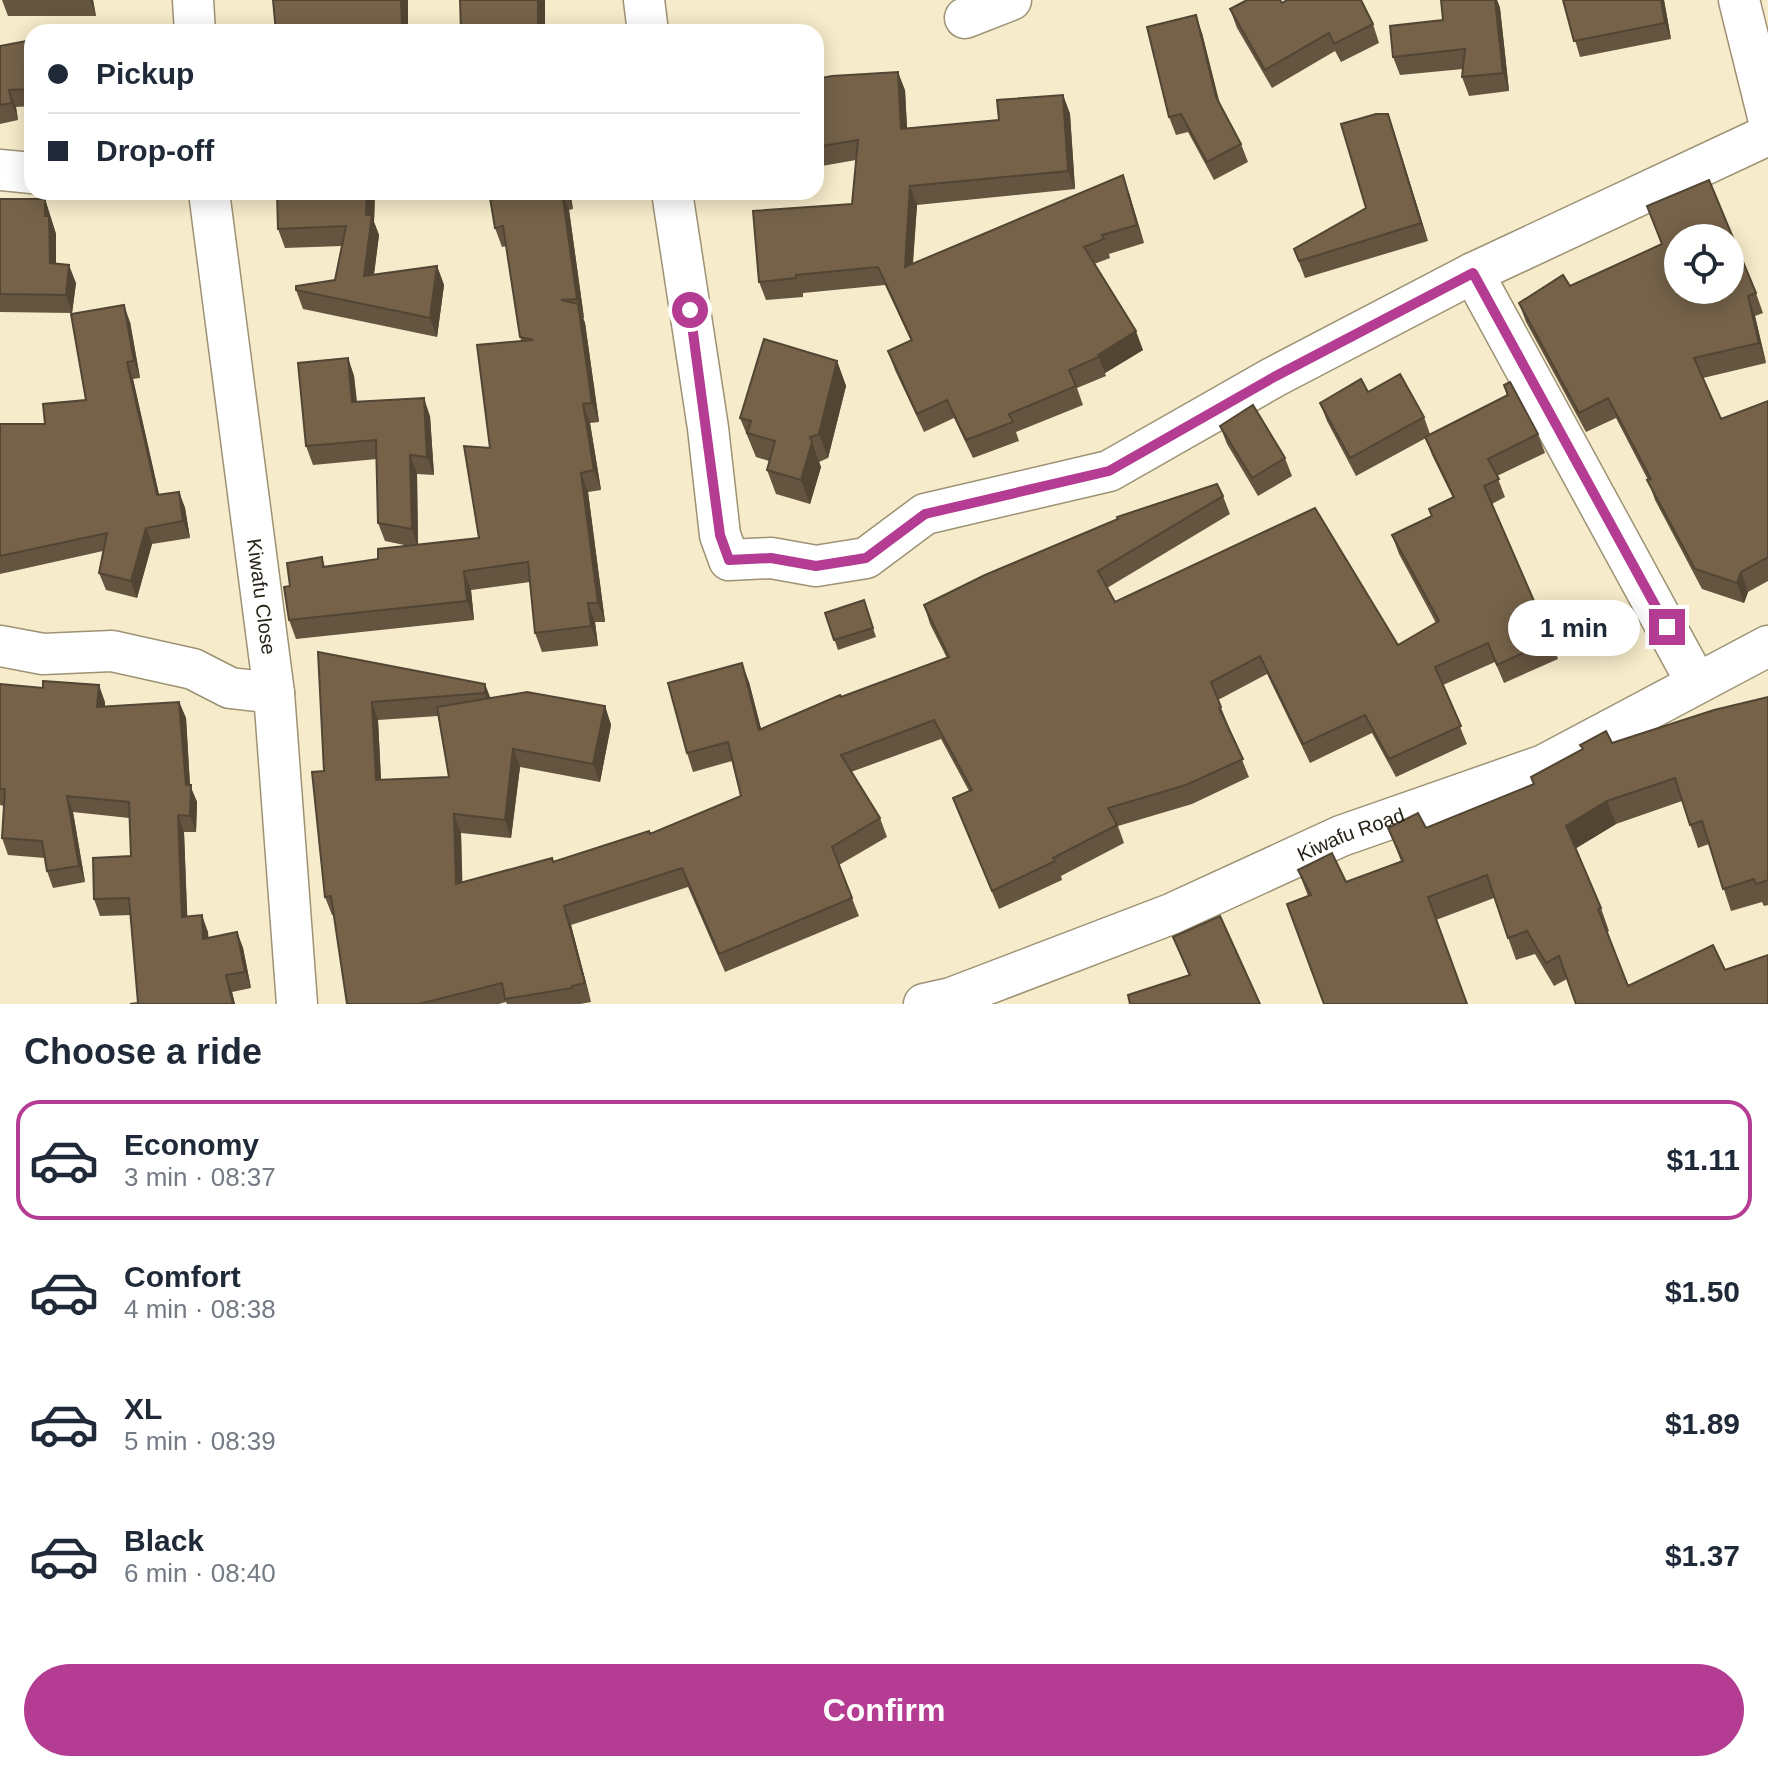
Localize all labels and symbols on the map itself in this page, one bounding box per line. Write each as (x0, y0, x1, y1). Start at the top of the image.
route start (672, 292, 708, 328)
street label: Kiwafu Close (243, 537, 280, 656)
callout: 1 min (1507, 599, 1639, 655)
route end (1649, 609, 1685, 645)
street label: Kiwafu Road (1294, 804, 1407, 866)

